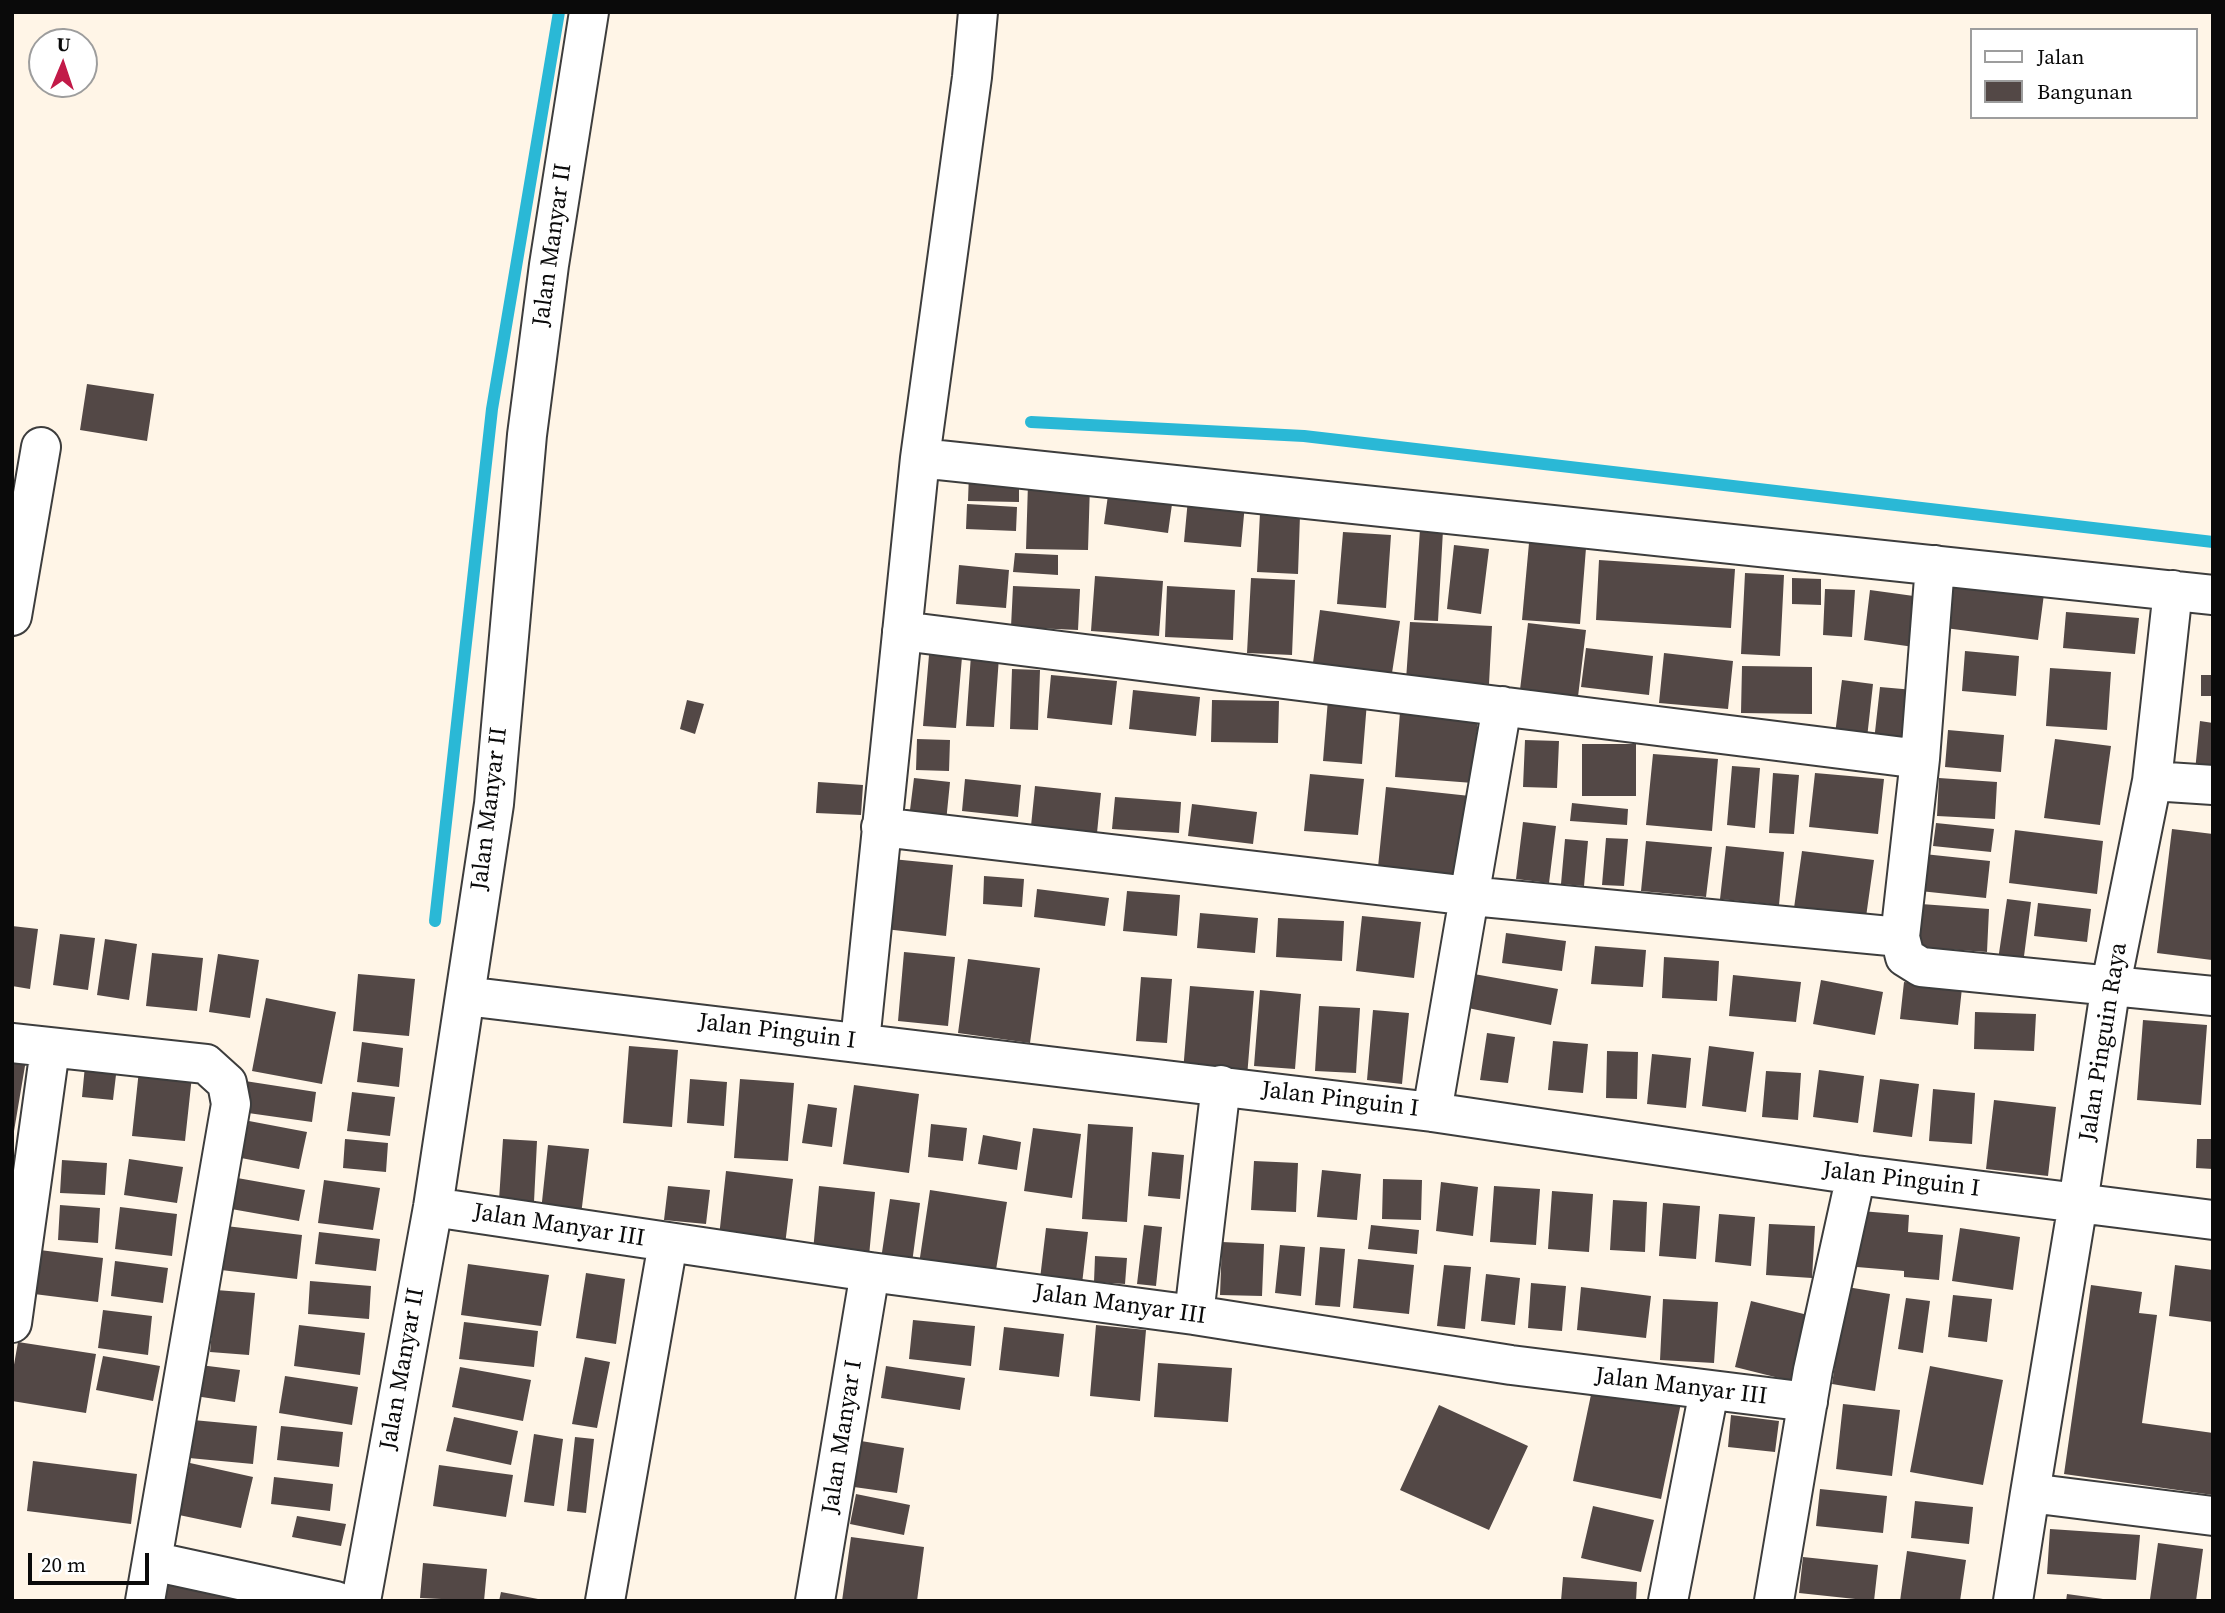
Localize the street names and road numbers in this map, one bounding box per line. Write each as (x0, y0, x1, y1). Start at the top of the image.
street label: Jalan Manyar II (527, 162, 579, 328)
street label: Jalan Manyar II (466, 726, 514, 892)
street label: Jalan Pinguin Raya (2074, 940, 2134, 1144)
street label: Jalan Pinguin I (697, 1008, 857, 1056)
street label: Jalan Pinguin I (1260, 1076, 1420, 1124)
street label: Jalan Pinguin I (1821, 1156, 1981, 1204)
street label: Jalan Manyar III (471, 1198, 647, 1254)
street label: Jalan Manyar III (1032, 1279, 1208, 1331)
street label: Jalan Manyar II (375, 1286, 431, 1452)
street label: Jalan Manyar I (817, 1358, 869, 1516)
street label: Jalan Manyar III (1593, 1362, 1769, 1412)

